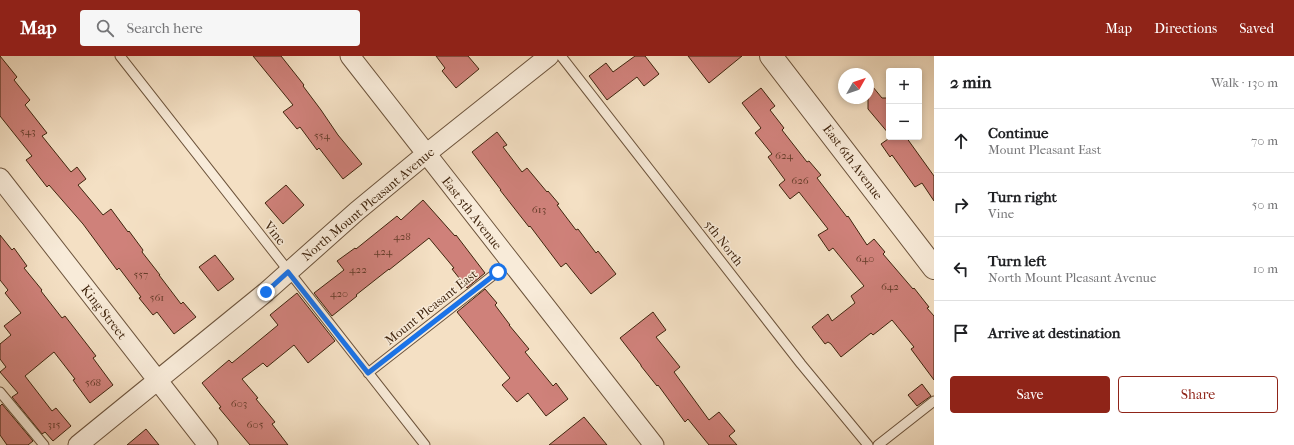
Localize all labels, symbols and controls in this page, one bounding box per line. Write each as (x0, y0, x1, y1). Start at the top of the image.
search box (80, 10, 360, 46)
text: Map (20, 17, 56, 39)
icon: search (94, 17, 116, 39)
text: Search here (126, 19, 203, 37)
text: Map (1105, 20, 1132, 37)
text: Directions (1154, 20, 1217, 37)
text: Saved (1239, 20, 1274, 37)
north arrow (838, 68, 874, 104)
map controls (886, 68, 922, 140)
button: + (886, 68, 922, 104)
text: 2 min (950, 72, 991, 92)
text: Walk · 130 m (1211, 75, 1278, 90)
button: − (886, 104, 922, 140)
street label: East 6th Avenue (820, 122, 886, 203)
text: Continue (988, 124, 1048, 142)
house number: 543 (20, 125, 36, 138)
house number: 554 (314, 129, 330, 142)
icon: ahead (950, 130, 972, 152)
text: 70 m (1251, 133, 1278, 148)
text: Mount Pleasant East (988, 142, 1101, 157)
street label: North Mount Pleasant Avenue (299, 144, 438, 264)
house number: 624 (775, 149, 794, 162)
street label: East 5th Avenue (439, 174, 505, 253)
house number: 626 (791, 174, 809, 187)
text: Turn right (988, 188, 1057, 206)
icon: right (950, 194, 972, 216)
text: 50 m (1252, 197, 1278, 212)
house number: 613 (532, 203, 546, 216)
text: Vine (988, 206, 1014, 221)
street label: Vine (260, 217, 289, 248)
street label: 5th North (701, 217, 747, 269)
house number: 428 (393, 230, 411, 243)
house number: 424 (374, 245, 393, 258)
house number: 640 (856, 252, 874, 265)
text: Turn left (988, 252, 1046, 270)
icon: left (950, 258, 972, 280)
text: 10 m (1253, 261, 1278, 276)
house number: 422 (349, 263, 367, 276)
route start (489, 263, 507, 281)
street label: Mount Pleasant East (382, 266, 481, 348)
house number: 557 (134, 268, 148, 281)
text: North Mount Pleasant Avenue (988, 270, 1156, 285)
house number: 642 (881, 280, 899, 293)
street label: King Street (78, 282, 130, 342)
route end (257, 283, 275, 301)
house number: 420 (330, 287, 348, 300)
house number: 561 (150, 291, 164, 304)
icon: arrive (950, 322, 972, 344)
text: Arrive at destination (988, 324, 1120, 342)
house number: 568 (85, 376, 101, 389)
button: Save (950, 376, 1110, 413)
button: Share (1118, 376, 1278, 413)
house number: 603 (231, 397, 247, 410)
house number: 315 (47, 418, 61, 431)
house number: 605 (247, 418, 264, 431)

